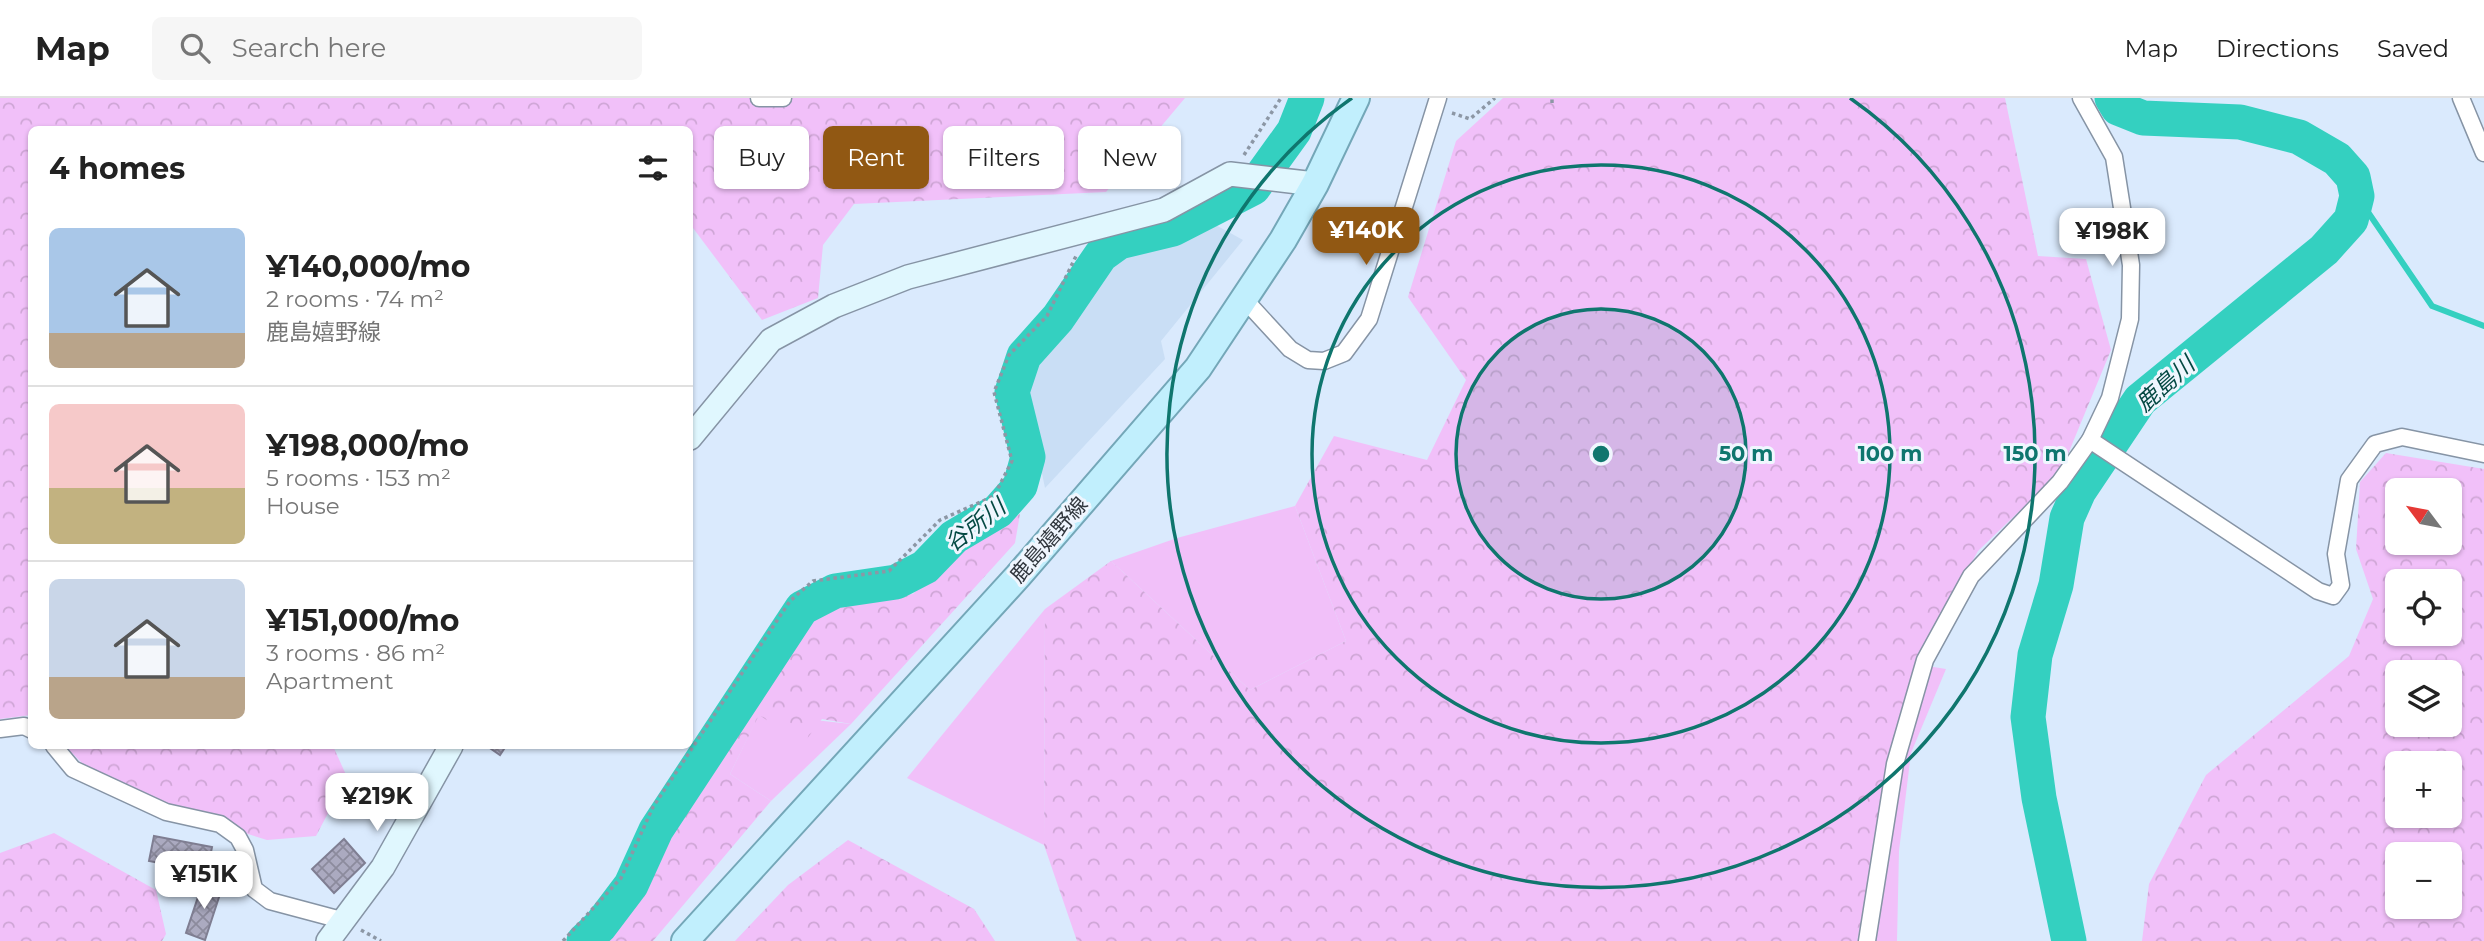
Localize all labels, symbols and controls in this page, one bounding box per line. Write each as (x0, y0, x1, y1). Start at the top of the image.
search box (152, 17, 642, 80)
text: Map (35, 28, 110, 68)
icon: search (176, 29, 214, 67)
text: Search here (232, 32, 386, 64)
text: Map (2125, 34, 2178, 63)
text: Directions (2216, 34, 2339, 63)
text: Saved (2377, 34, 2449, 63)
chip: Buy (714, 126, 809, 189)
chip: Rent (823, 126, 929, 189)
chip: Filters (943, 126, 1064, 189)
chip: New (1078, 126, 1181, 189)
icon: filters (634, 149, 672, 187)
text: 4 homes (49, 150, 185, 187)
pin: ¥140K (1317, 208, 1415, 267)
pin: ¥198K (2063, 208, 2161, 268)
text: ¥140K (1328, 216, 1404, 244)
text: ¥198K (2075, 217, 2149, 245)
text: ¥140,000/mo (266, 248, 470, 285)
icon: home (105, 256, 189, 340)
text: 2 rooms · 74 m² (266, 285, 444, 313)
text: 鹿島嬉野線 (266, 318, 381, 346)
water label: 鹿島川 (2130, 349, 2202, 417)
text: ¥198,000/mo (266, 427, 469, 464)
icon: home (105, 432, 189, 516)
text: 50 m (1719, 441, 1773, 466)
text: 100 m (1858, 441, 1922, 466)
text: 150 m (2004, 441, 2066, 466)
centre of rings (1589, 442, 1613, 466)
text: 5 rooms · 153 m² (266, 464, 451, 492)
north arrow (2385, 478, 2462, 555)
map controls (2385, 478, 2462, 919)
water label: 谷所川 (939, 491, 1013, 557)
text: House (266, 492, 340, 520)
street label: 鹿島嬉野線 (1005, 492, 1092, 587)
button: locate (2385, 569, 2462, 646)
text: ¥151,000/mo (266, 602, 459, 639)
icon: home (105, 607, 189, 691)
text: 3 rooms · 86 m² (266, 639, 445, 667)
button: layers (2385, 660, 2462, 737)
text: Apartment (266, 667, 394, 695)
button: + (2385, 751, 2462, 828)
pin: ¥219K (328, 774, 426, 833)
text: ¥219K (341, 782, 413, 810)
button: − (2385, 842, 2462, 919)
pin: ¥151K (155, 852, 253, 911)
text: ¥151K (171, 860, 237, 888)

